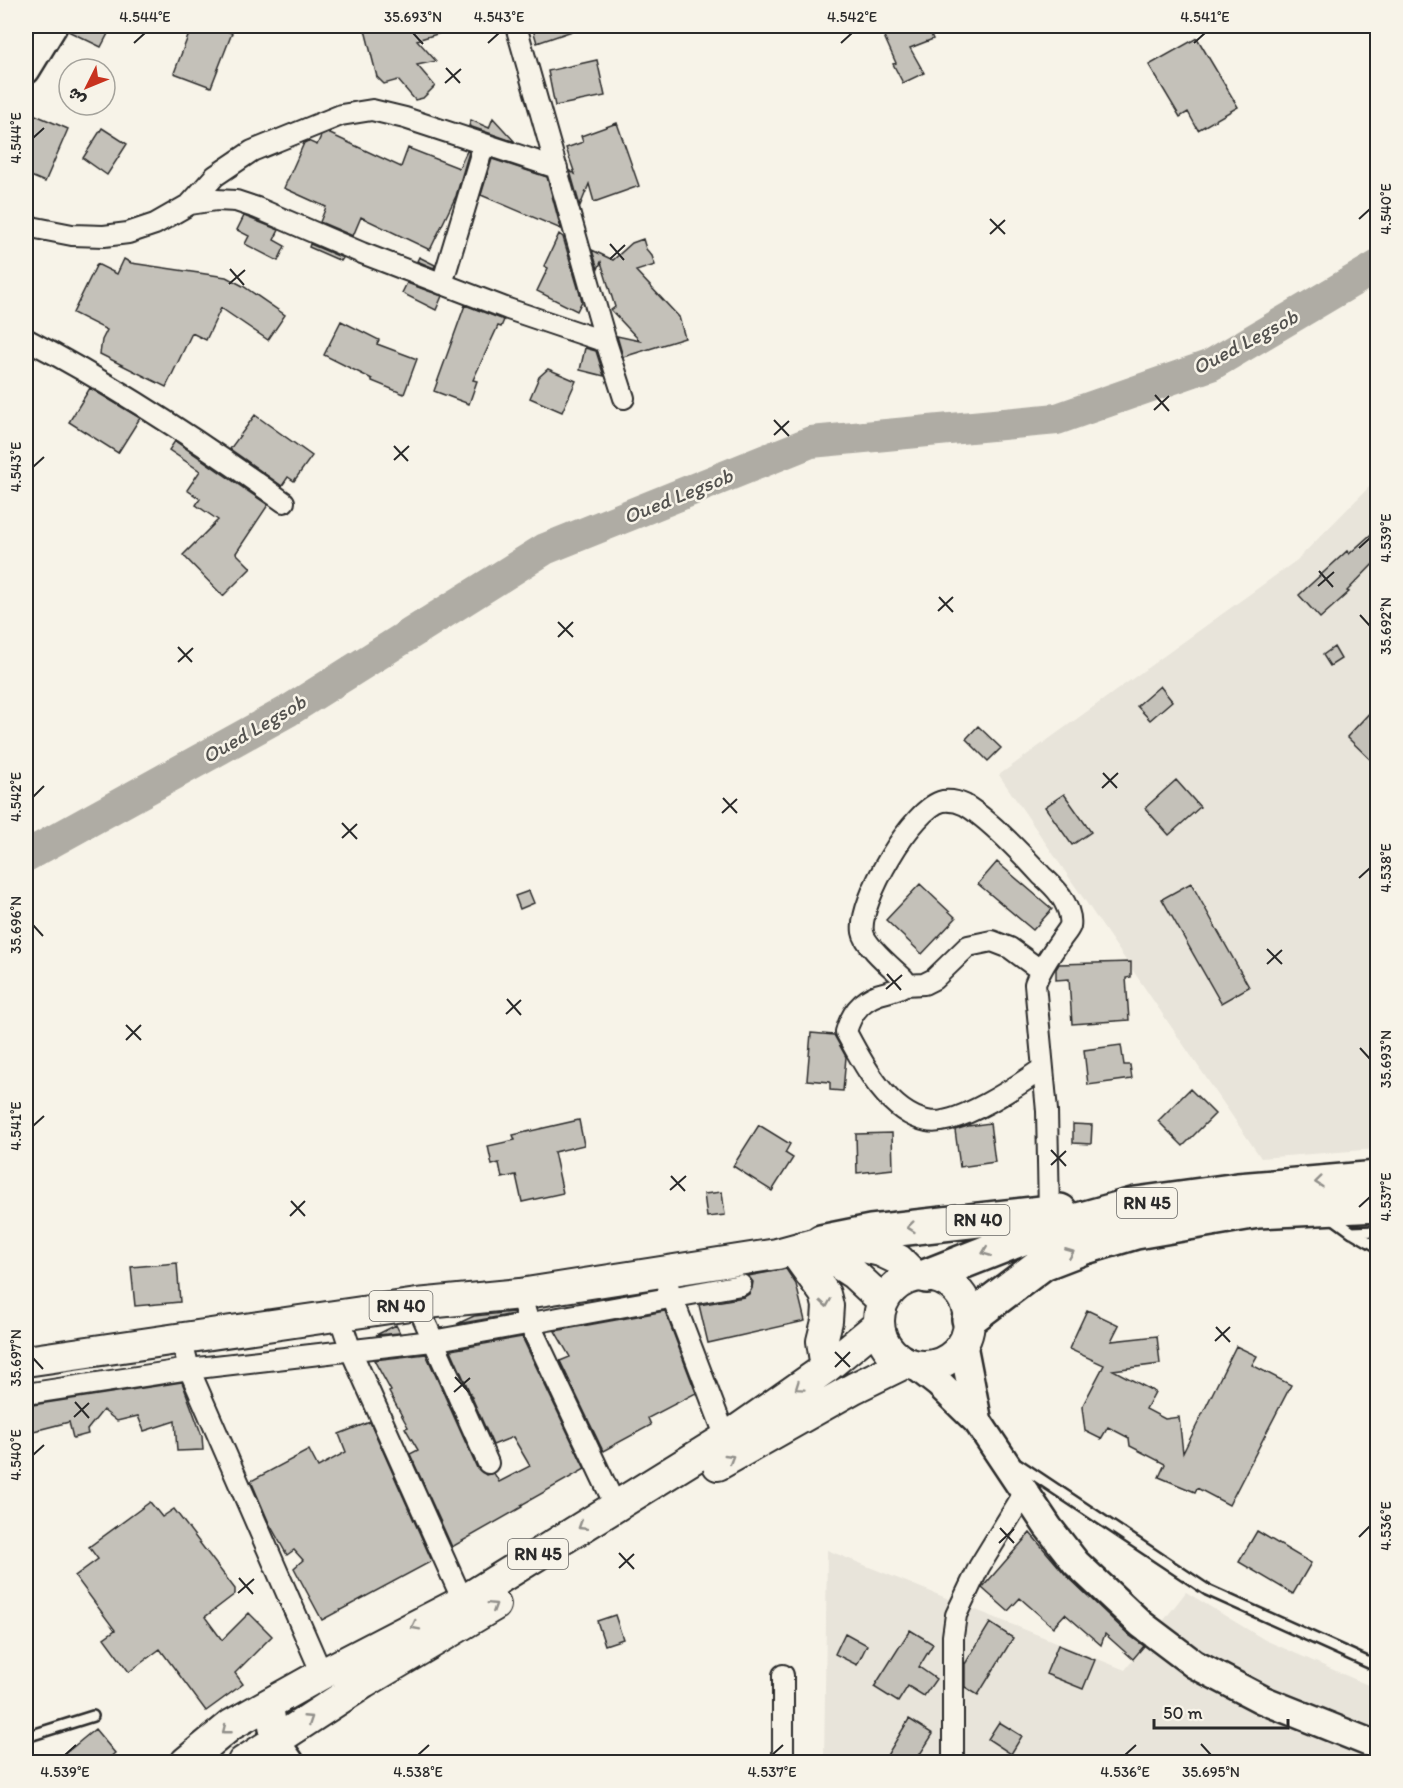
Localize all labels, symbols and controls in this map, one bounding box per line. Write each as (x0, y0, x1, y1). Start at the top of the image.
text: 4.544°E (119, 8, 171, 26)
text: 35.693°N (384, 8, 442, 26)
text: 4.543°E (474, 8, 524, 26)
text: 4.542°E (827, 8, 877, 26)
text: 4.541°E (1180, 8, 1230, 26)
north arrow (57, 57, 117, 117)
text: ش (63, 84, 89, 110)
text: 4.544°E (7, 112, 25, 164)
text: 4.540°E (1377, 183, 1395, 235)
water label: Oued Legsob (1188, 303, 1303, 380)
text: 4.543°E (7, 442, 25, 492)
water label: Oued Legsob (620, 462, 737, 529)
text: 4.539°E (1377, 513, 1395, 563)
text: 35.692°N (1377, 597, 1395, 655)
water label: Oued Legsob (197, 688, 311, 768)
text: 4.542°E (7, 772, 25, 822)
text: 4.538°E (1377, 843, 1395, 893)
text: 35.696°N (7, 896, 25, 954)
text: 35.693°N (1377, 1030, 1395, 1088)
text: 4.541°E (7, 1101, 25, 1151)
text: 4.537°E (1377, 1173, 1395, 1221)
one-way arrow (1315, 1175, 1324, 1188)
road number: RN 45 (1117, 1188, 1177, 1218)
road number: RN 40 (946, 1205, 1010, 1235)
one-way arrow (906, 1220, 915, 1233)
one-way arrow (981, 1245, 992, 1257)
one-way arrow (1064, 1247, 1075, 1260)
road number: RN 40 (370, 1291, 432, 1321)
one-way arrow (819, 1299, 831, 1308)
text: 35.697°N (7, 1329, 25, 1387)
one-way arrow (794, 1380, 805, 1391)
text: 4.540°E (7, 1429, 25, 1481)
one-way arrow (724, 1454, 734, 1466)
text: 4.536°E (1377, 1501, 1395, 1551)
one-way arrow (578, 1519, 589, 1530)
road number: RN 45 (508, 1539, 568, 1569)
one-way arrow (487, 1601, 497, 1613)
one-way arrow (410, 1619, 421, 1630)
scale bar (1154, 1692, 1288, 1730)
text: 50 m (1163, 1702, 1203, 1724)
one-way arrow (302, 1715, 313, 1726)
one-way arrow (221, 1723, 232, 1734)
text: 4.539°E (40, 1763, 90, 1781)
text: 4.538°E (393, 1763, 443, 1781)
text: 4.537°E (748, 1763, 796, 1781)
text: 4.536°E (1100, 1763, 1150, 1781)
text: 35.695°N (1182, 1763, 1240, 1781)

